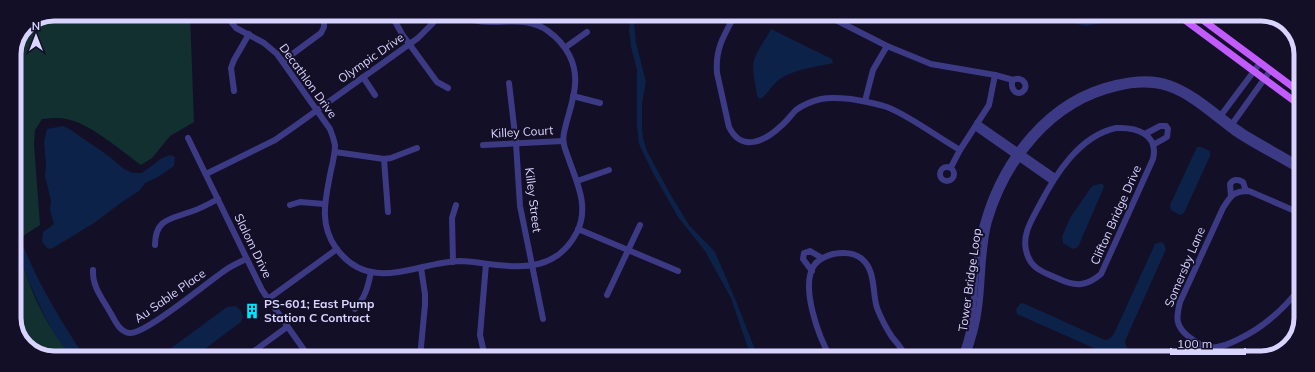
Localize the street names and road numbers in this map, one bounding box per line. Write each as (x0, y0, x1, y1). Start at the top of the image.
street label: Olympic Drive (335, 29, 407, 86)
street label: Decathlon Drive (276, 40, 341, 121)
street label: Killey Court (490, 122, 554, 141)
street label: Clifton Bridge Drive (1087, 163, 1144, 267)
street label: Killey Street (522, 167, 545, 233)
street label: Slalom Drive (231, 211, 276, 280)
street label: Somersby Lane (1161, 224, 1208, 309)
street label: Tower Bridge Loop (955, 227, 984, 333)
street label: Au Sable Place (131, 265, 208, 326)

